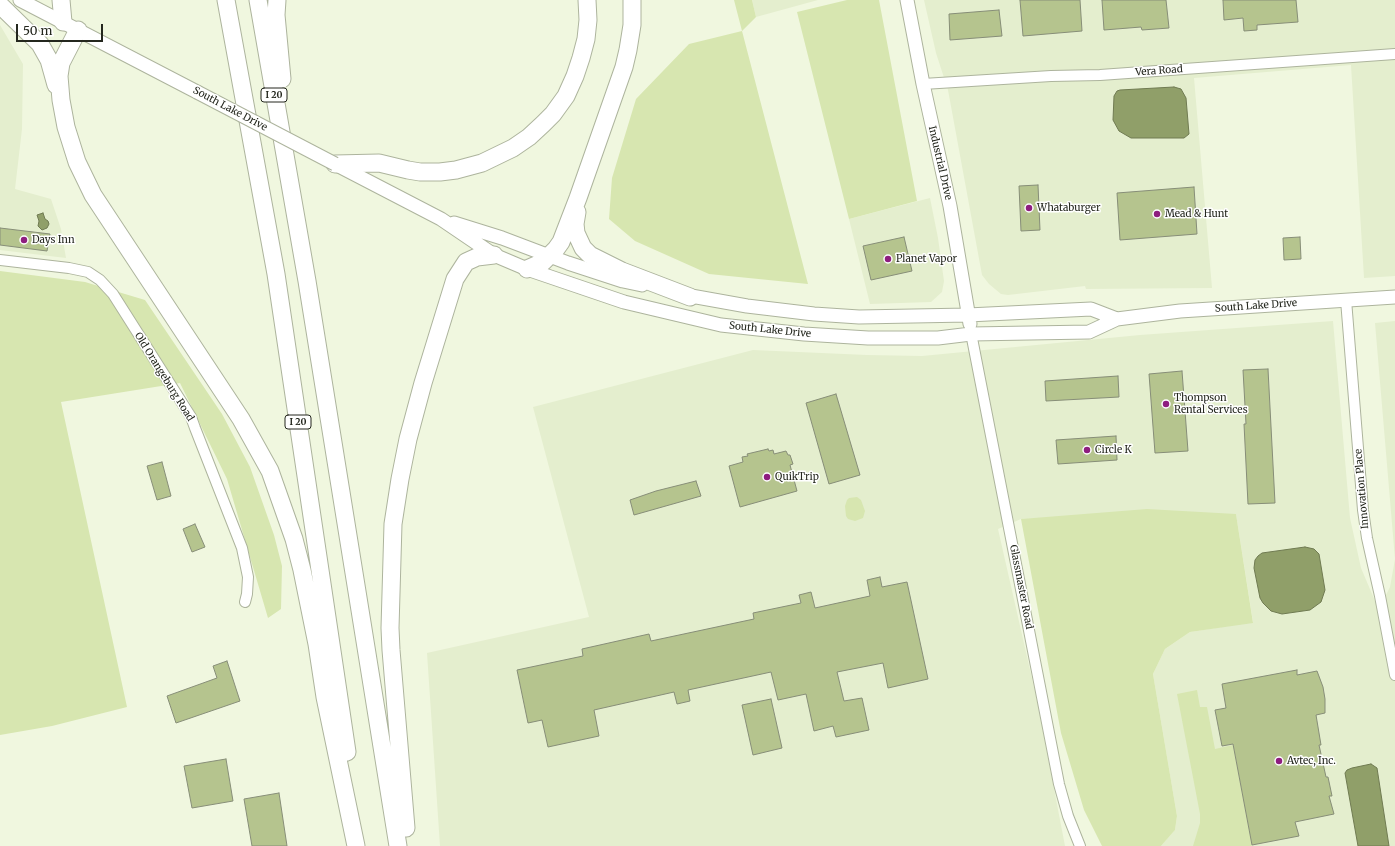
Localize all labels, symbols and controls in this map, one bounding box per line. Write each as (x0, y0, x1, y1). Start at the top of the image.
scale bar (18, 16, 105, 42)
text: 50 m (23, 23, 52, 38)
street label: Vera Road (1135, 63, 1183, 79)
street label: South Lake Drive (191, 84, 269, 134)
road number: I 20 (261, 88, 287, 102)
street label: Industrial Drive (926, 125, 954, 201)
place label: Whataburger (1037, 202, 1100, 214)
marker: Whataburger (1024, 203, 1034, 213)
place label: Mead & Hunt (1165, 208, 1228, 220)
marker: Mead & Hunt (1152, 209, 1162, 219)
place label: Days Inn (32, 234, 75, 246)
marker: Days Inn (19, 235, 29, 245)
place label: Planet Vapor (896, 253, 957, 265)
marker: Planet Vapor (883, 254, 893, 264)
street label: South Lake Drive (1214, 297, 1298, 315)
street label: South Lake Drive (728, 320, 812, 340)
street label: Old Orangeburg Road (132, 330, 196, 424)
place label: Thompson Rental Services (1174, 392, 1248, 416)
marker: Thompson Rental Services (1161, 399, 1171, 409)
road number: I 20 (285, 415, 311, 429)
place label: Circle K (1095, 444, 1132, 456)
marker: Circle K (1082, 445, 1092, 455)
street label: Innovation Place (1353, 448, 1371, 530)
place label: QuikTrip (775, 471, 819, 483)
marker: QuikTrip (762, 472, 772, 482)
street label: Glassmaster Road (1007, 544, 1035, 630)
place label: Avtec, Inc. (1287, 755, 1336, 767)
marker: Avtec, Inc. (1274, 756, 1284, 766)

